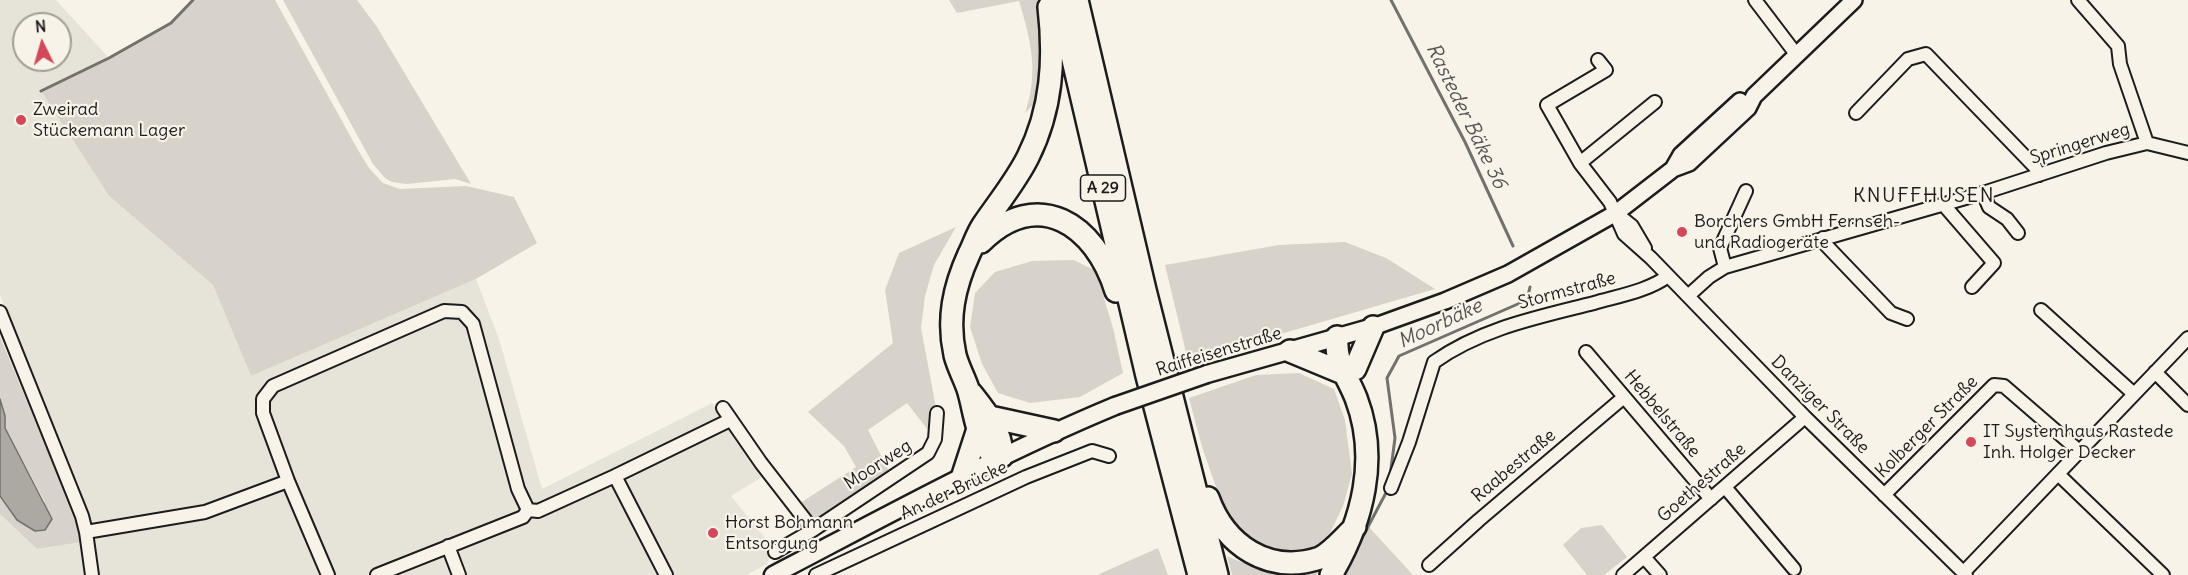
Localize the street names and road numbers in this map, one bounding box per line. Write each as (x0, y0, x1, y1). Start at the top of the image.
street label: Springerweg (2028, 119, 2132, 169)
road number: A 29 (1080, 175, 1126, 201)
street label: Stormstraße (1516, 268, 1618, 314)
street label: Raiffeisenstraße (1154, 323, 1284, 381)
street label: Danziger Straße (1766, 351, 1874, 459)
street label: Hebbelstraße (1619, 366, 1705, 462)
street label: Kolberger Straße (1871, 371, 1983, 483)
street label: Raabestraße (1468, 425, 1560, 507)
street label: Moorweg (840, 435, 916, 495)
street label: Goethestraße (1653, 439, 1751, 527)
street label: An der Brücke (897, 457, 1011, 525)

